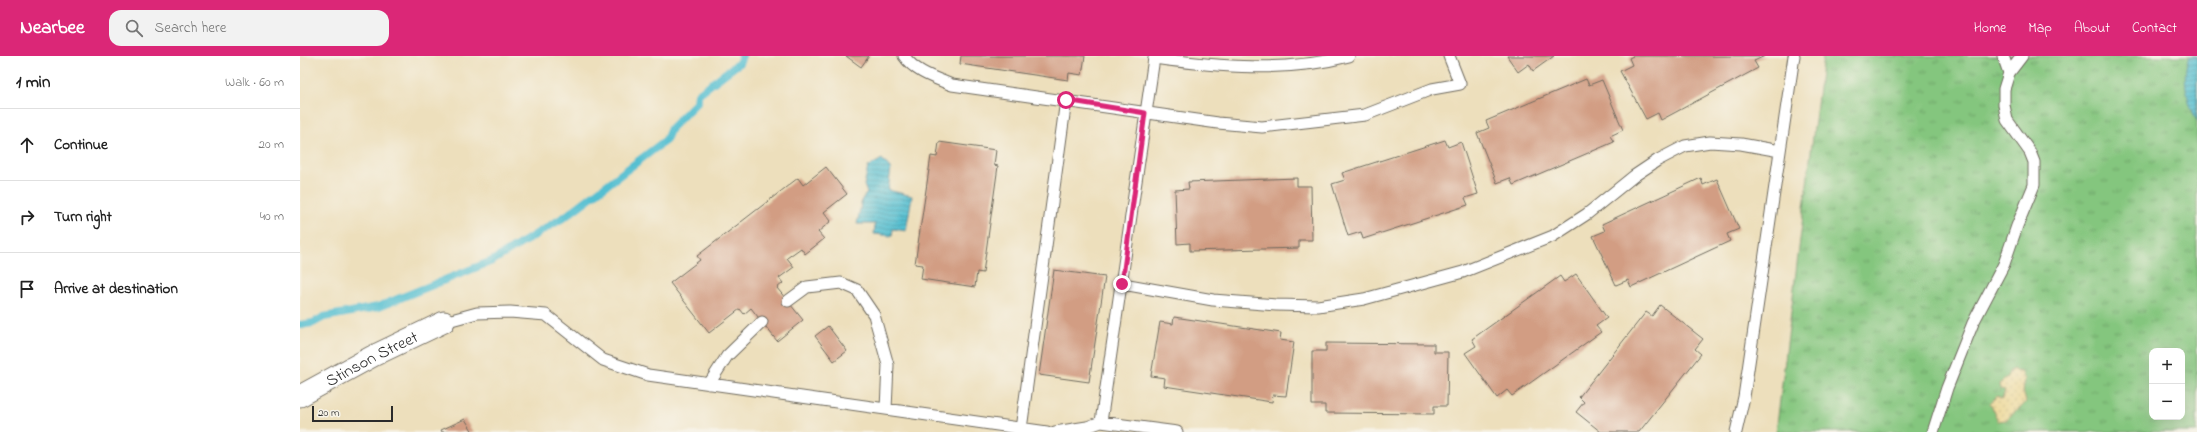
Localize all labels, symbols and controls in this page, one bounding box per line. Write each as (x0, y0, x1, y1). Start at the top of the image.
search box (109, 10, 389, 46)
text: Nearbee (20, 15, 85, 42)
icon: search (123, 17, 145, 39)
text: Search here (155, 17, 226, 39)
text: Home (1974, 18, 2006, 39)
text: Map (2028, 18, 2052, 39)
text: About (2074, 18, 2110, 39)
text: Contact (2132, 18, 2177, 39)
text: 1 min (16, 70, 50, 95)
text: Walk · 60 m (225, 73, 284, 92)
route start (1057, 91, 1075, 109)
icon: ahead (16, 134, 38, 156)
text: Continue (54, 134, 108, 156)
text: 20 m (259, 135, 284, 154)
icon: right (16, 206, 38, 228)
text: Turn right (54, 206, 112, 228)
text: 40 m (260, 207, 284, 226)
route end (1113, 275, 1131, 293)
icon: arrive (16, 278, 38, 300)
text: Arrive at destination (54, 278, 178, 300)
street label: Stinson Street (321, 325, 423, 394)
map controls (2149, 348, 2185, 420)
button: + (2149, 348, 2185, 384)
button: − (2149, 384, 2185, 420)
scale bar (312, 404, 393, 423)
text: 20 m (318, 405, 340, 421)

